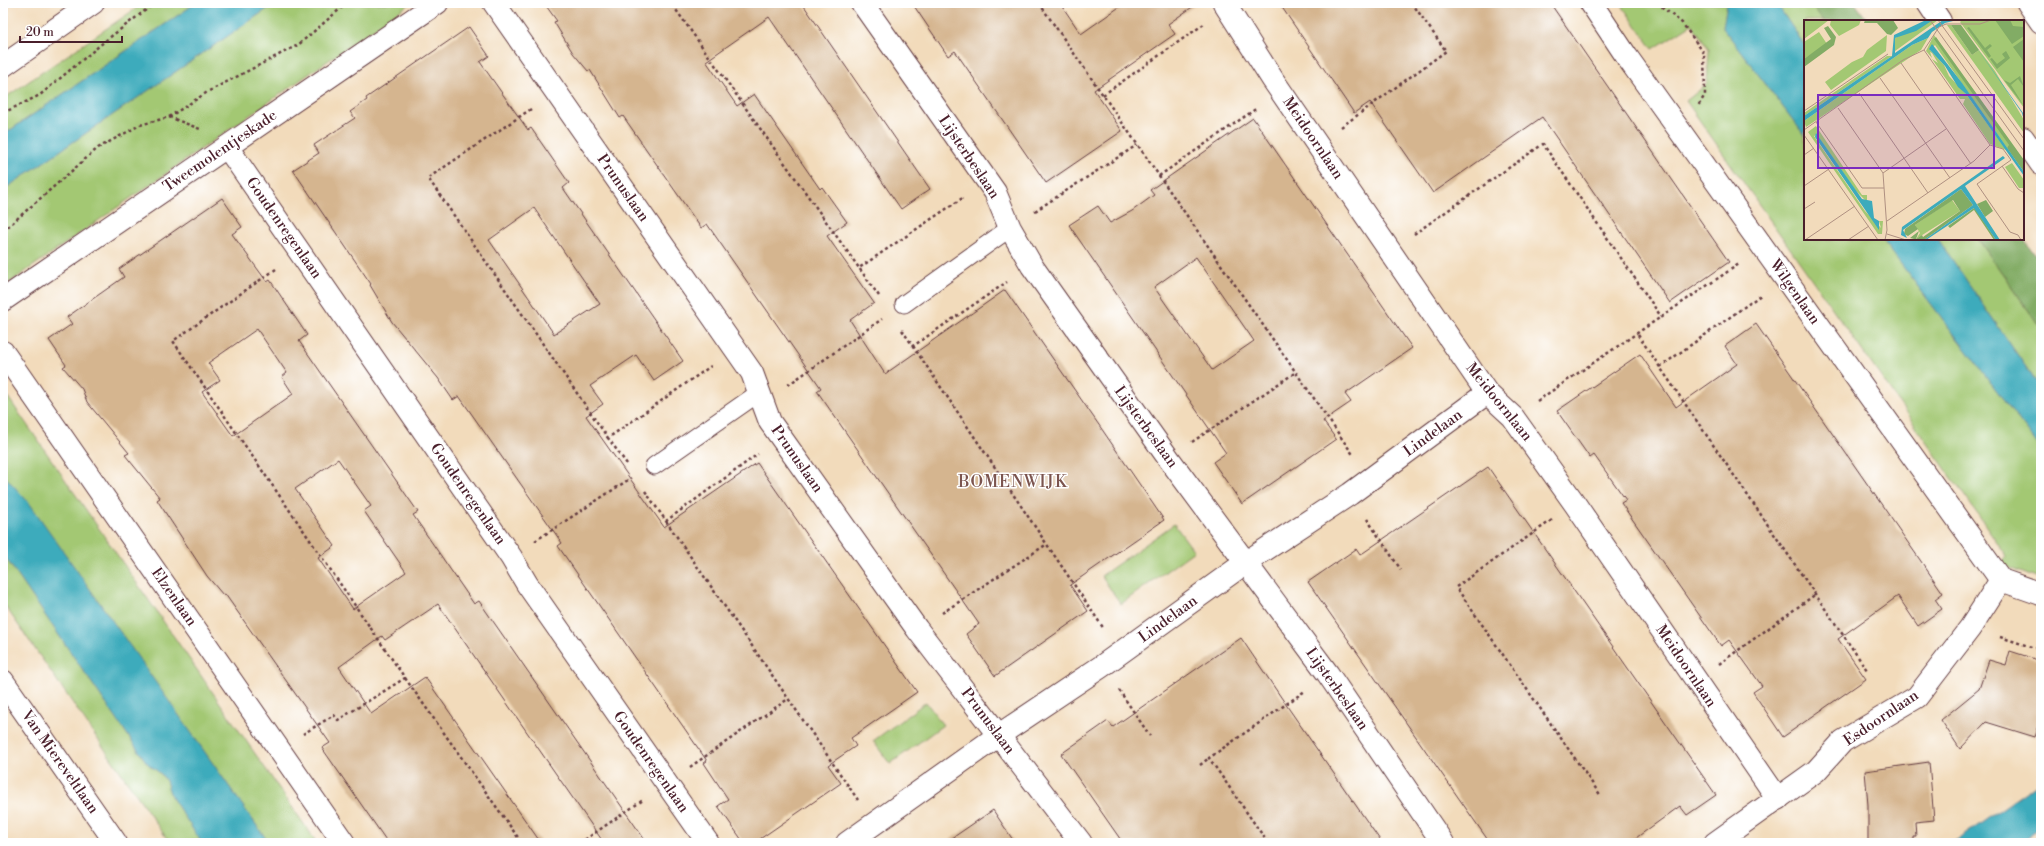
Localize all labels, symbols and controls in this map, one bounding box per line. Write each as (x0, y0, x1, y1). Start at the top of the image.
scale bar (20, 18, 122, 44)
inset map (1804, 20, 2024, 240)
text: 20 m (26, 25, 54, 40)
street label: Meidoornlaan (1278, 93, 1348, 183)
street label: Tweemolentjeskade (159, 106, 281, 196)
street label: Lijsterbeslaan (934, 112, 1004, 202)
street label: Prunuslaan (593, 150, 653, 226)
street label: Goudenregenlaan (242, 174, 326, 283)
street label: Wilgenlaan (1765, 255, 1824, 328)
street label: Meidoornlaan (1462, 359, 1536, 445)
street label: Lijsterbeslaan (1110, 382, 1182, 472)
street label: Lindelaan (1400, 405, 1466, 461)
street label: Prunuslaan (767, 421, 827, 497)
street label: Goudenregenlaan (426, 440, 510, 549)
district label: BOMENWIJK (957, 472, 1068, 492)
street label: Elzenlaan (147, 564, 201, 630)
street label: Lindelaan (1135, 591, 1201, 647)
street label: Meidoornlaan (1651, 621, 1721, 711)
street label: Lijsterbeslaan (1302, 644, 1373, 734)
street label: Prunuslaan (957, 684, 1019, 758)
street label: Esdoornlaan (1840, 686, 1922, 750)
street label: Van Miereveltlaan (17, 706, 103, 817)
street label: Goudenregenlaan (609, 708, 693, 817)

